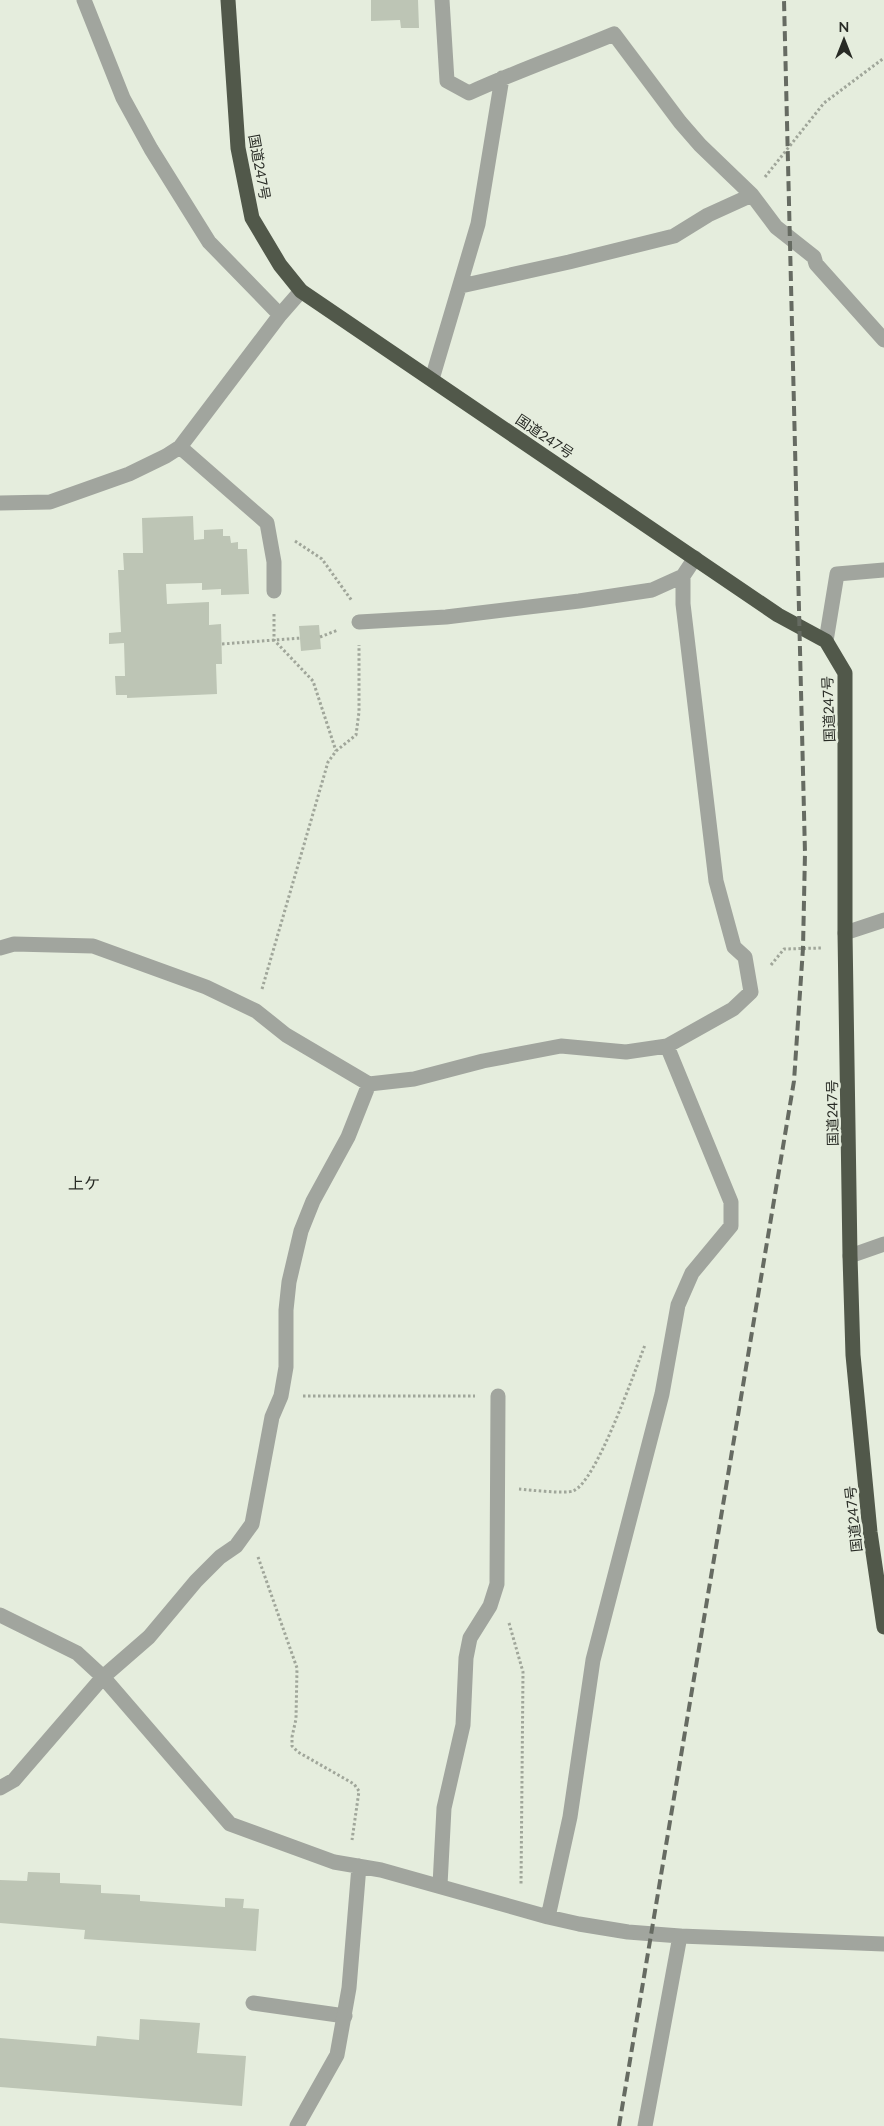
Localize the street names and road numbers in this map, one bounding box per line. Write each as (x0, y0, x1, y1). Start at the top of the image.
street label: 国道247号 (246, 133, 274, 201)
street label: 国道247号 (513, 410, 577, 462)
street label: 国道247号 (818, 676, 838, 742)
street label: 国道247号 (823, 1080, 841, 1146)
street label: 国道247号 (841, 1485, 865, 1553)

